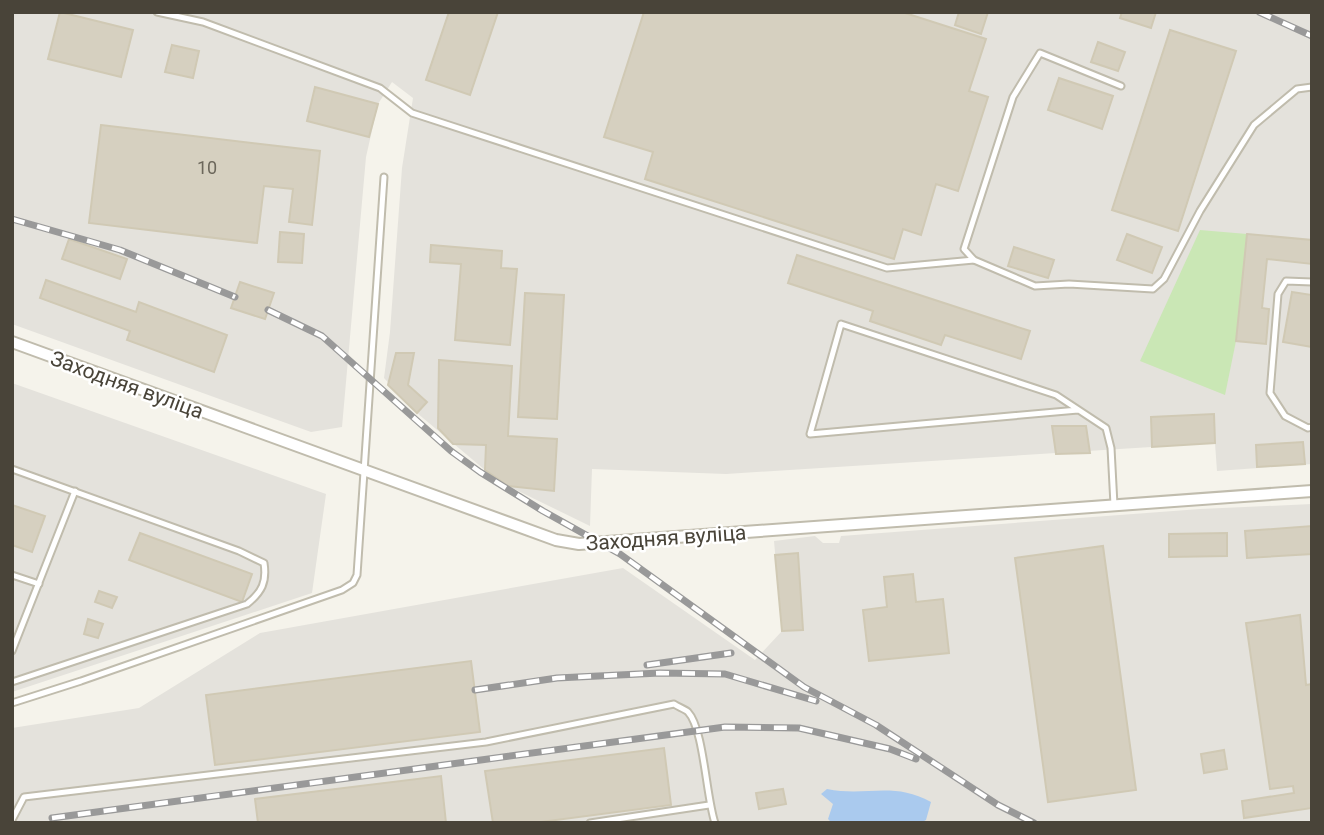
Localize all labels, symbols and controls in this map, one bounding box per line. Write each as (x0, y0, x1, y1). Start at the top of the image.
house number: 10 (197, 157, 217, 178)
street label: Заходняя вуліца (47, 346, 207, 424)
street label: Заходняя вуліца (585, 520, 747, 556)

